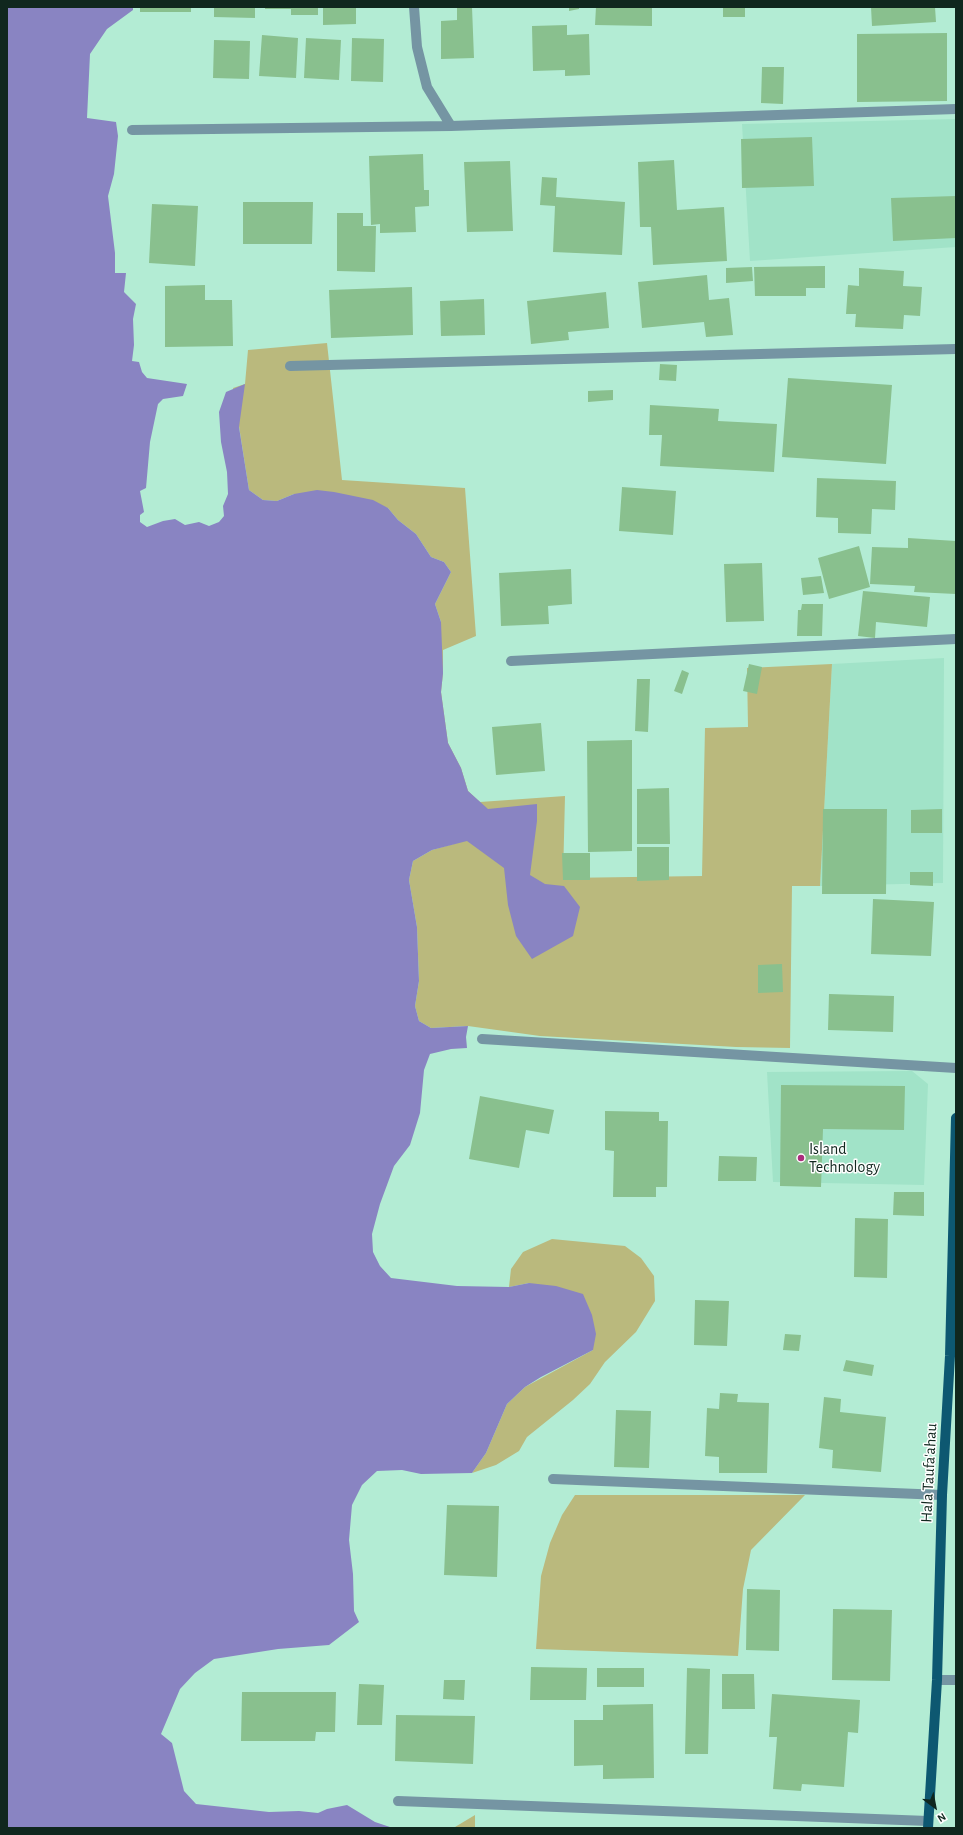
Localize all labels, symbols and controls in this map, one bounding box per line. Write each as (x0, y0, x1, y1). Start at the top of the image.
place label: Island Technology (809, 1139, 880, 1177)
marker: Island Technology (796, 1153, 806, 1163)
street label: Hala Taufa'ahau (917, 1423, 941, 1523)
north arrow (915, 1787, 955, 1827)
text: N (935, 1811, 948, 1824)

